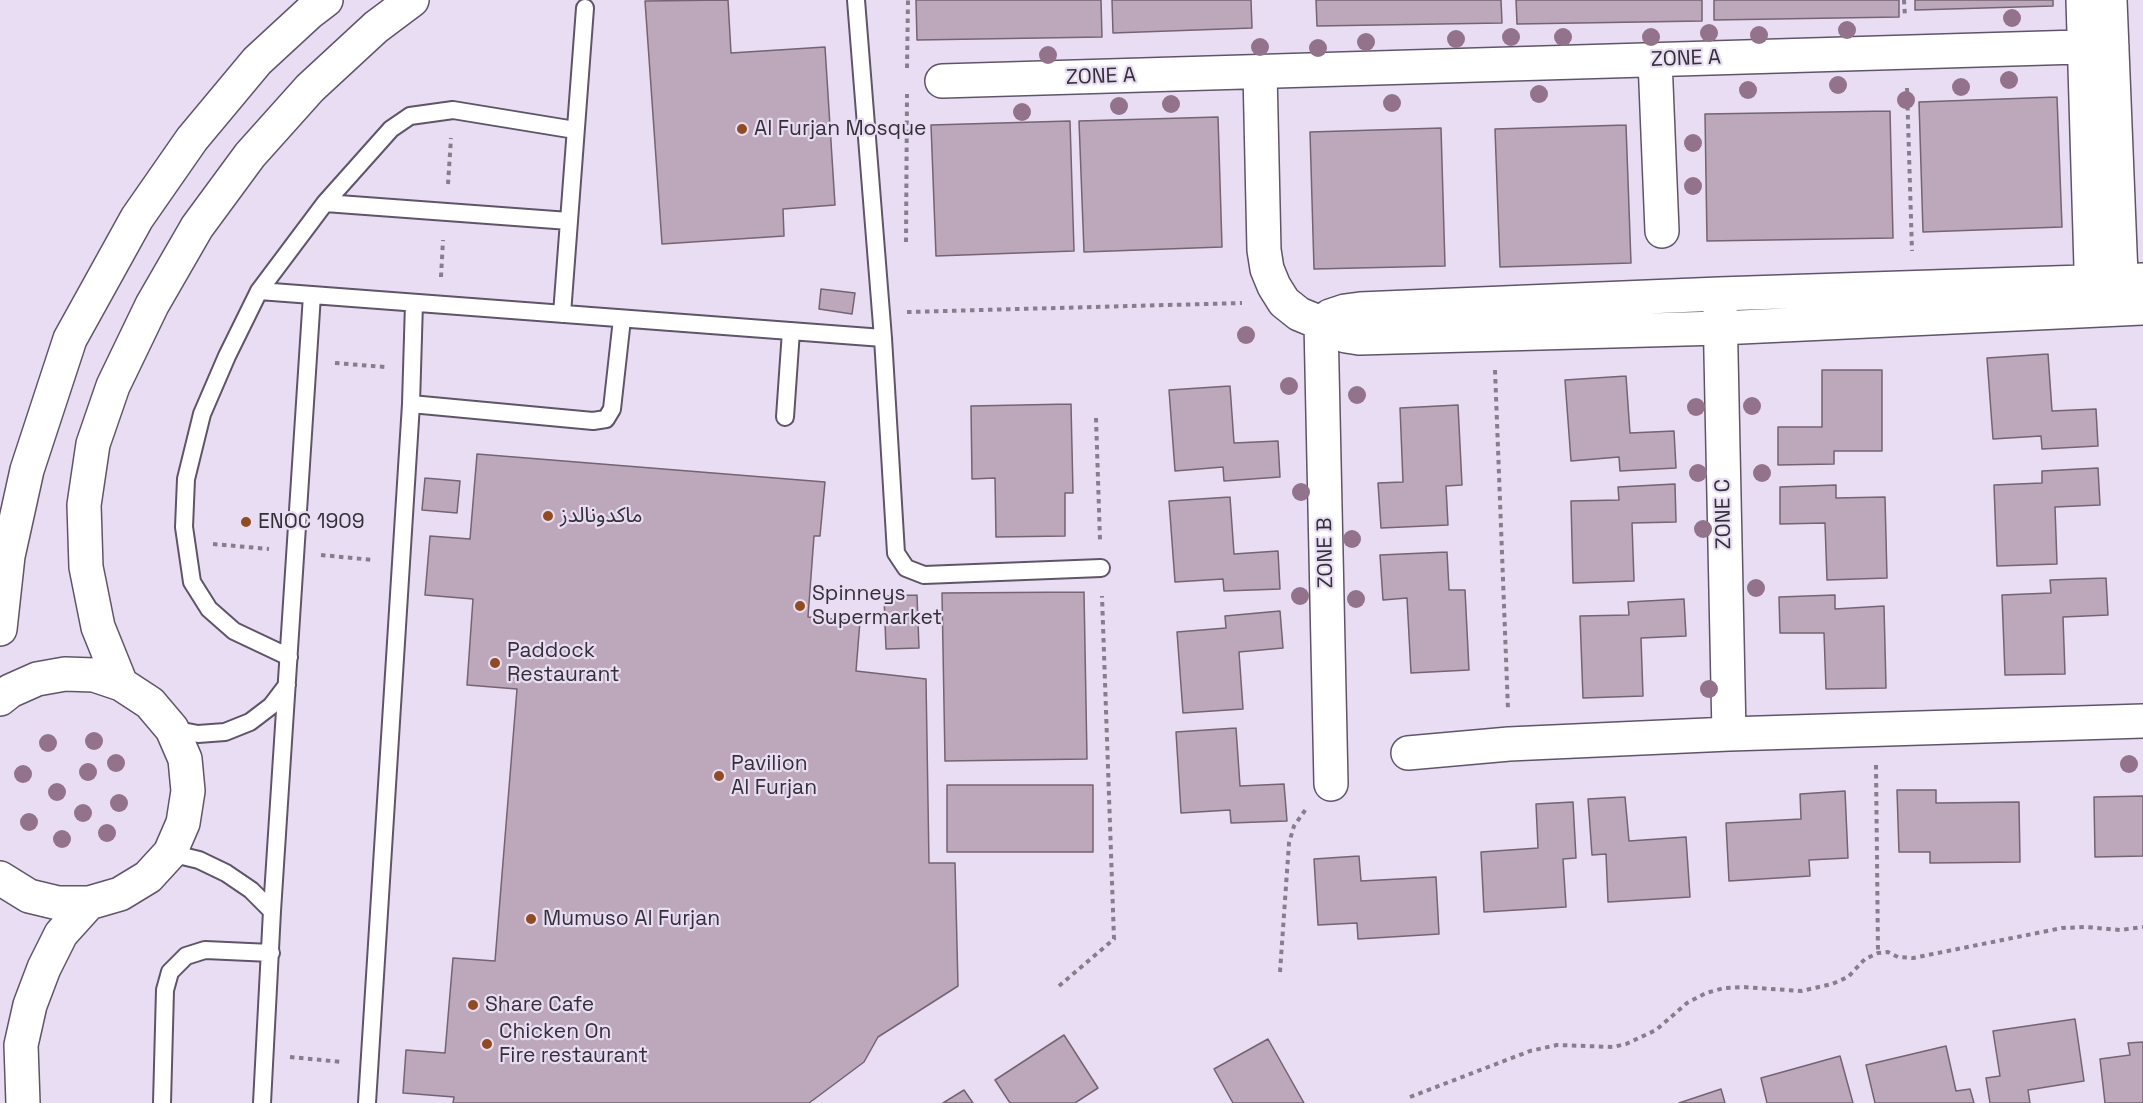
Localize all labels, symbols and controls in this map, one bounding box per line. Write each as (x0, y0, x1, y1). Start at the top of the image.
street label: ZONE A (1650, 45, 1722, 73)
street label: ZONE A (1065, 63, 1137, 91)
place label: Al Furjan Mosque (754, 116, 926, 142)
marker: Al Furjan Mosque (735, 122, 749, 136)
street label: ZONE C (1711, 479, 1737, 549)
place label: ماكدونالدز (560, 503, 642, 529)
place label: ENOC 1909 (258, 509, 365, 535)
marker: ماكدونالدز (541, 509, 555, 523)
marker: ENOC 1909 (239, 515, 253, 529)
street label: ZONE B (1313, 517, 1339, 589)
place label: Spinneys Supermarket (812, 581, 942, 631)
marker: Spinneys Supermarket (793, 599, 807, 613)
place label: Paddock Restaurant (507, 638, 620, 688)
marker: Paddock Restaurant (488, 656, 502, 670)
place label: Pavilion Al Furjan (731, 751, 817, 801)
marker: Pavilion Al Furjan (712, 769, 726, 783)
place label: Mumuso Al Furjan (543, 906, 720, 932)
marker: Mumuso Al Furjan (524, 912, 538, 926)
place label: Share Cafe (485, 992, 594, 1018)
marker: Share Cafe (466, 998, 480, 1012)
place label: Chicken On Fire restaurant (499, 1019, 648, 1069)
marker: Chicken On Fire restaurant (480, 1037, 494, 1051)

